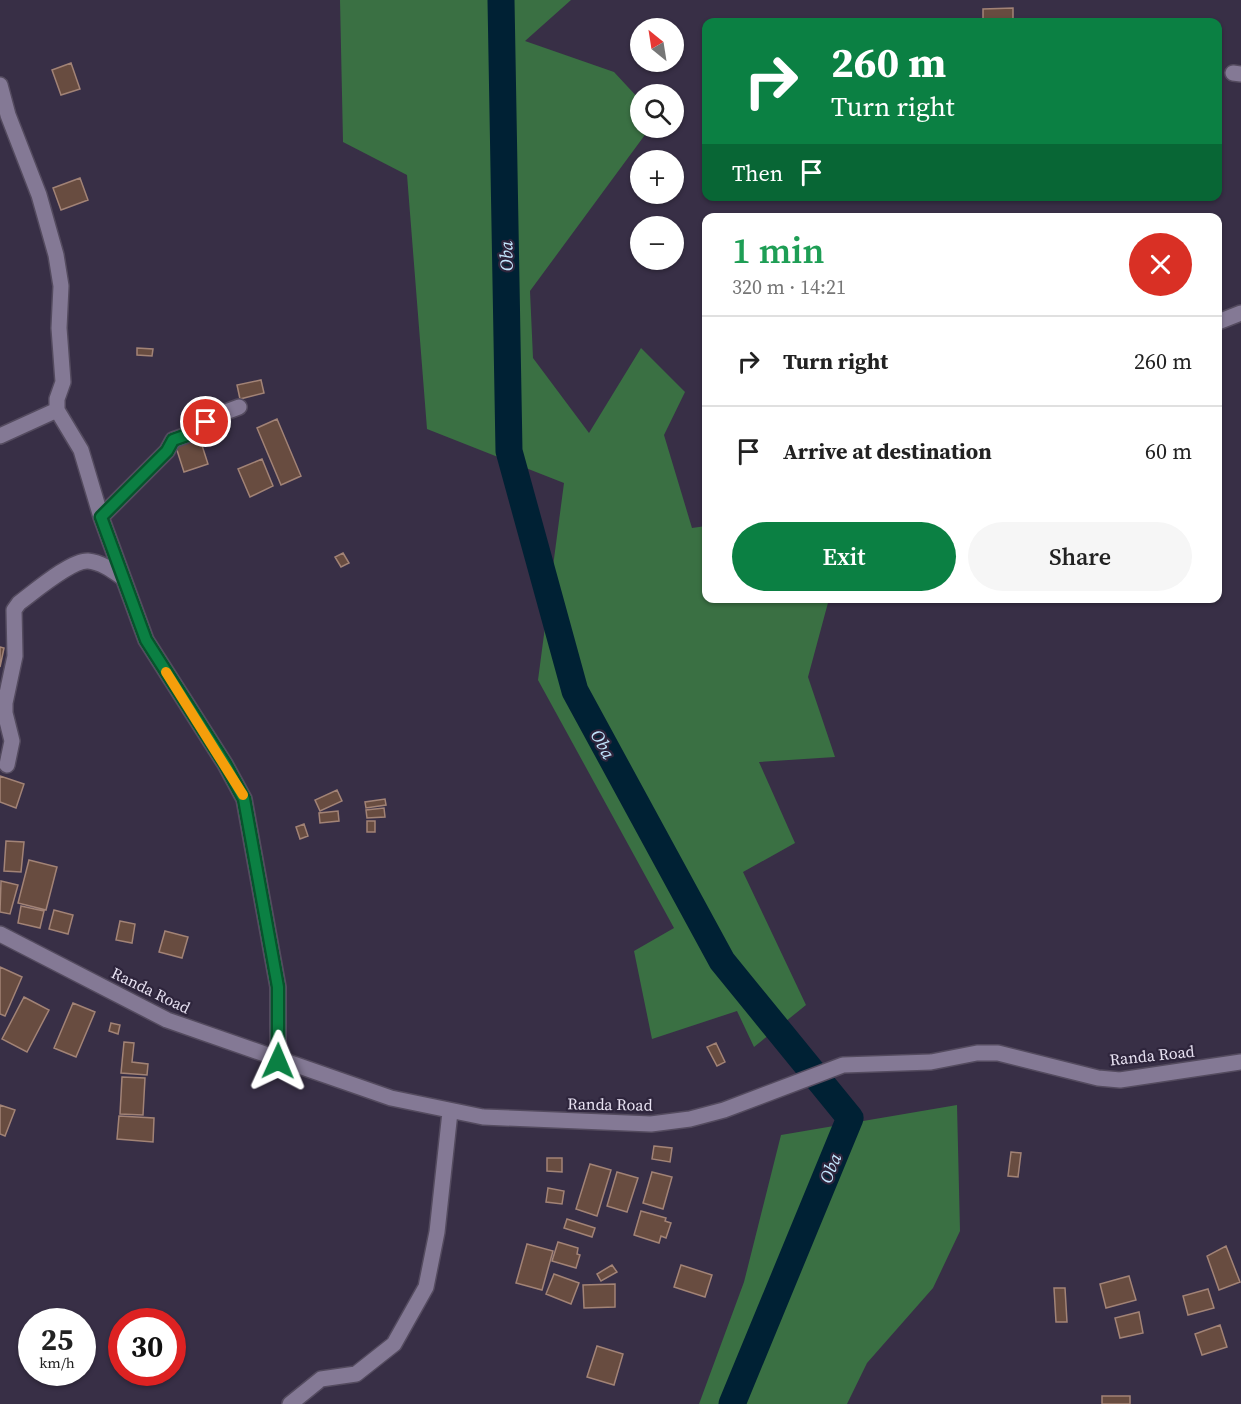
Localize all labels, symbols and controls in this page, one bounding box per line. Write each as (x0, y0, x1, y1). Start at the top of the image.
north arrow (630, 18, 684, 72)
map controls (630, 18, 684, 270)
text: 260 m (831, 33, 946, 91)
icon: right (732, 42, 810, 120)
button: search (630, 84, 684, 138)
text: Turn right (831, 88, 955, 125)
button: + (630, 150, 684, 204)
icon: arrive (795, 156, 828, 189)
text: Then (732, 158, 783, 188)
button: − (630, 216, 684, 270)
text: 1 min (732, 226, 824, 275)
button: close (1129, 233, 1192, 296)
water label: Oba (493, 240, 519, 271)
text: 320 m · 14:21 (732, 273, 846, 301)
icon: right (732, 345, 765, 378)
text: Turn right (783, 346, 888, 376)
text: 260 m (1134, 346, 1192, 376)
pin (180, 396, 231, 447)
icon: arrive (189, 405, 222, 438)
icon: arrive (732, 435, 765, 468)
text: Arrive at destination (783, 436, 992, 466)
text: 60 m (1145, 436, 1192, 466)
button: Exit (732, 522, 956, 591)
button: Share (968, 522, 1192, 591)
water label: Oba (585, 725, 622, 764)
street label: Randa Road (108, 961, 194, 1019)
position arrow (246, 1029, 310, 1093)
street label: Randa Road (1108, 1040, 1196, 1070)
street label: Randa Road (567, 1092, 653, 1116)
water label: Oba (813, 1149, 847, 1187)
speed limit sign: 30 (108, 1308, 186, 1386)
text: 25 (41, 1319, 73, 1360)
text: km/h (39, 1352, 75, 1373)

